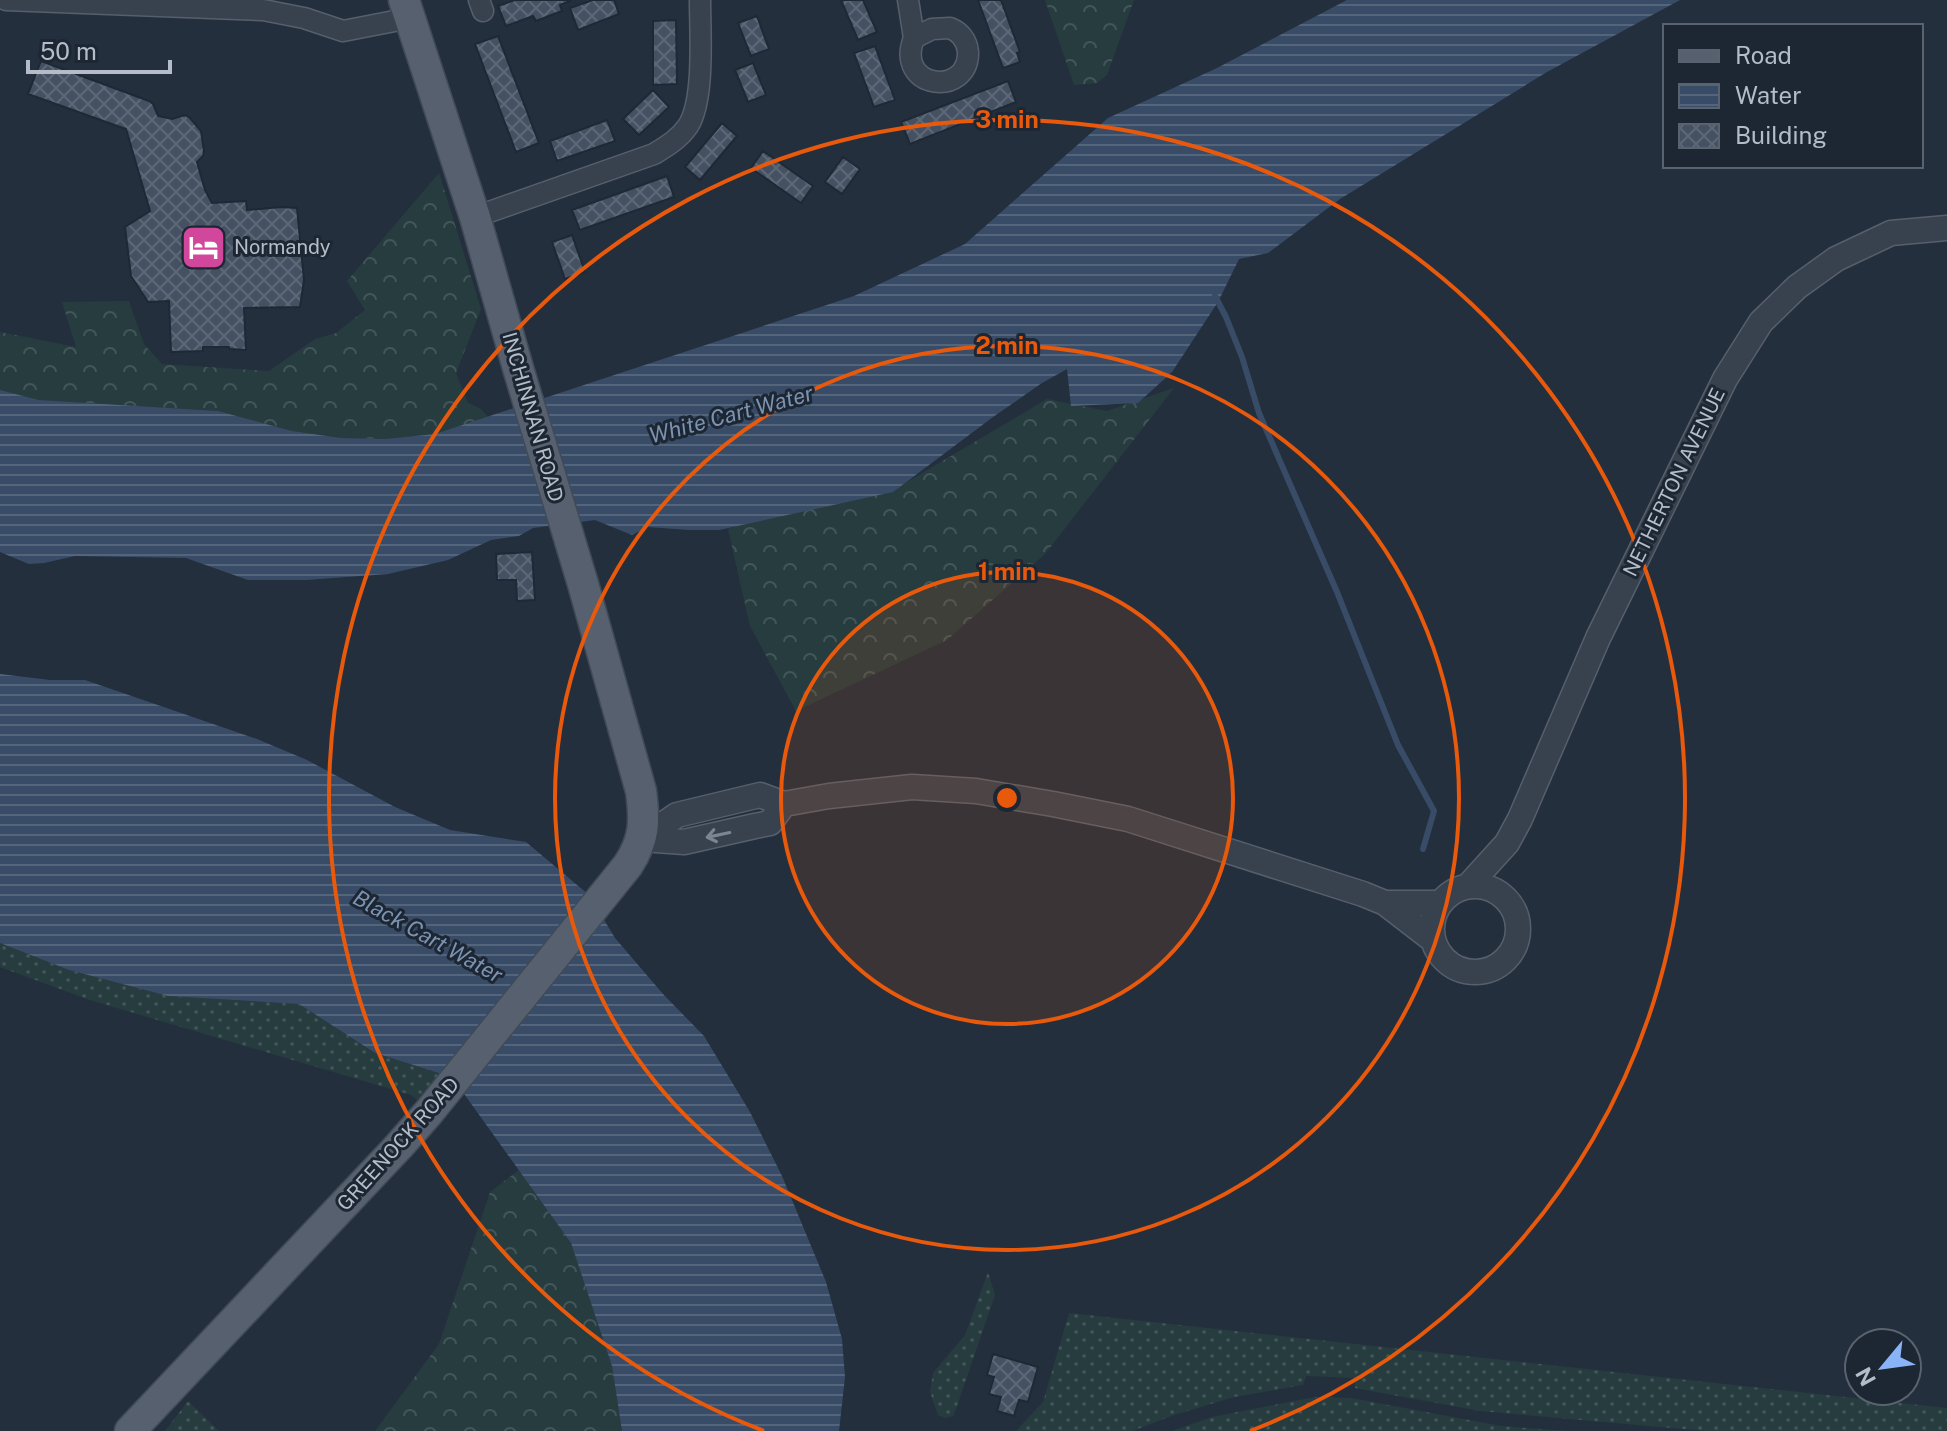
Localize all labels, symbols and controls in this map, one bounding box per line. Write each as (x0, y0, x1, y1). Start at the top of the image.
scale bar (28, 24, 170, 74)
legend (1663, 24, 1923, 168)
text: 50 m (40, 37, 97, 65)
text: Road (1735, 41, 1792, 69)
text: Water (1735, 81, 1802, 109)
text: 3 min (975, 105, 1039, 133)
text: Building (1735, 121, 1827, 149)
hotel icon: Normandy (179, 223, 227, 271)
place label: Normandy (234, 235, 331, 259)
street label: INCHINNAN ROAD (497, 329, 569, 505)
text: 2 min (976, 331, 1038, 359)
water label: White Cart Water (646, 379, 817, 448)
street label: NETHERTON AVENUE (1618, 384, 1730, 580)
text: 1 min (978, 557, 1036, 585)
centre of rings (993, 784, 1021, 812)
one-way arrow (706, 828, 731, 843)
water label: Black Cart Water (349, 884, 508, 988)
street label: GREENOCK ROAD (332, 1073, 464, 1215)
north arrow (1843, 1327, 1923, 1407)
text: N (1850, 1363, 1881, 1391)

